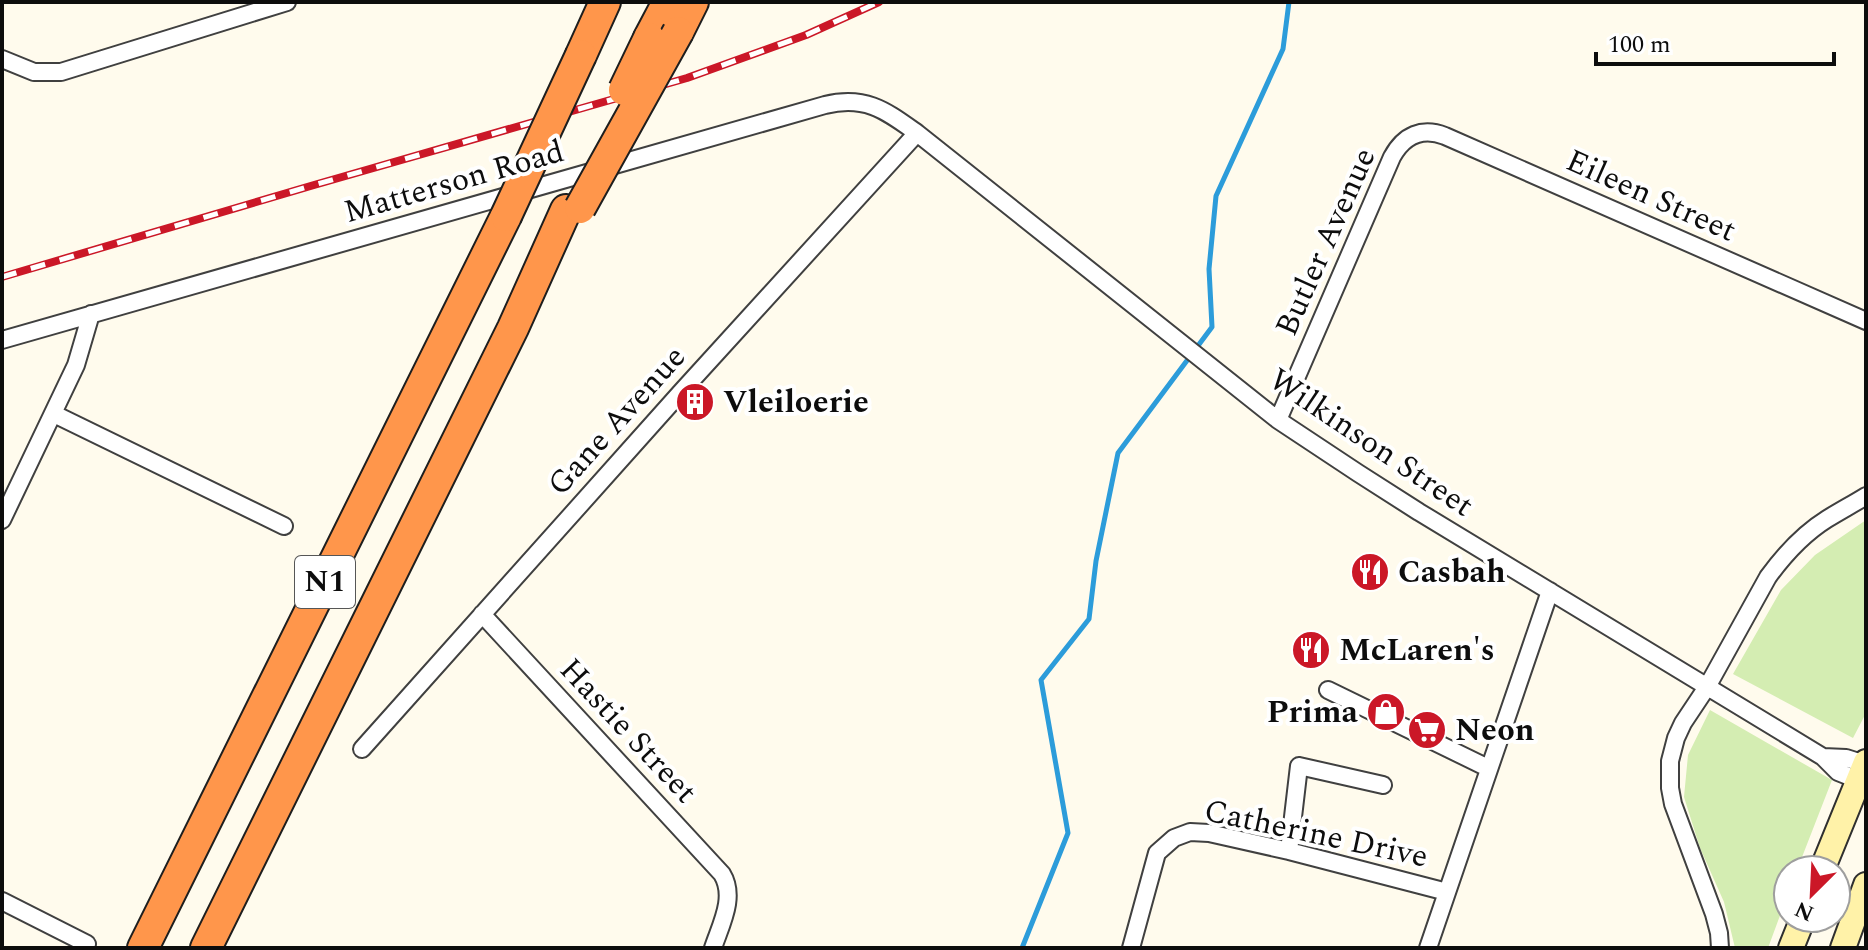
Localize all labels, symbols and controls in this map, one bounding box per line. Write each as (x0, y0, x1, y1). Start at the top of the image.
scale bar (1596, 16, 1834, 66)
text: 100 m (1608, 27, 1671, 63)
street label: Matterson Road (338, 127, 570, 237)
street label: Eileen Street (1558, 137, 1744, 255)
street label: Butler Avenue (1263, 140, 1389, 344)
street label: Gane Avenue (536, 335, 698, 507)
street label: Wilkinson Street (1259, 356, 1483, 530)
place label: Vleiloerie (723, 378, 869, 427)
building icon: Vleiloerie (674, 381, 716, 423)
place label: Casbah (1398, 548, 1506, 597)
restaurant icon: Casbah (1349, 551, 1391, 593)
road number: N1 (295, 556, 355, 608)
place label: McLaren's (1339, 626, 1495, 675)
restaurant icon: McLaren's (1290, 629, 1332, 671)
street label: Hastie Street (547, 647, 709, 815)
place label: Prima (1267, 688, 1359, 737)
shop icon: Prima (1365, 691, 1407, 733)
place label: Neon (1455, 706, 1535, 755)
supermarket icon: Neon (1406, 709, 1448, 751)
street label: Catherine Drive (1200, 786, 1432, 882)
north arrow (1772, 854, 1852, 934)
text: N (1790, 892, 1819, 930)

